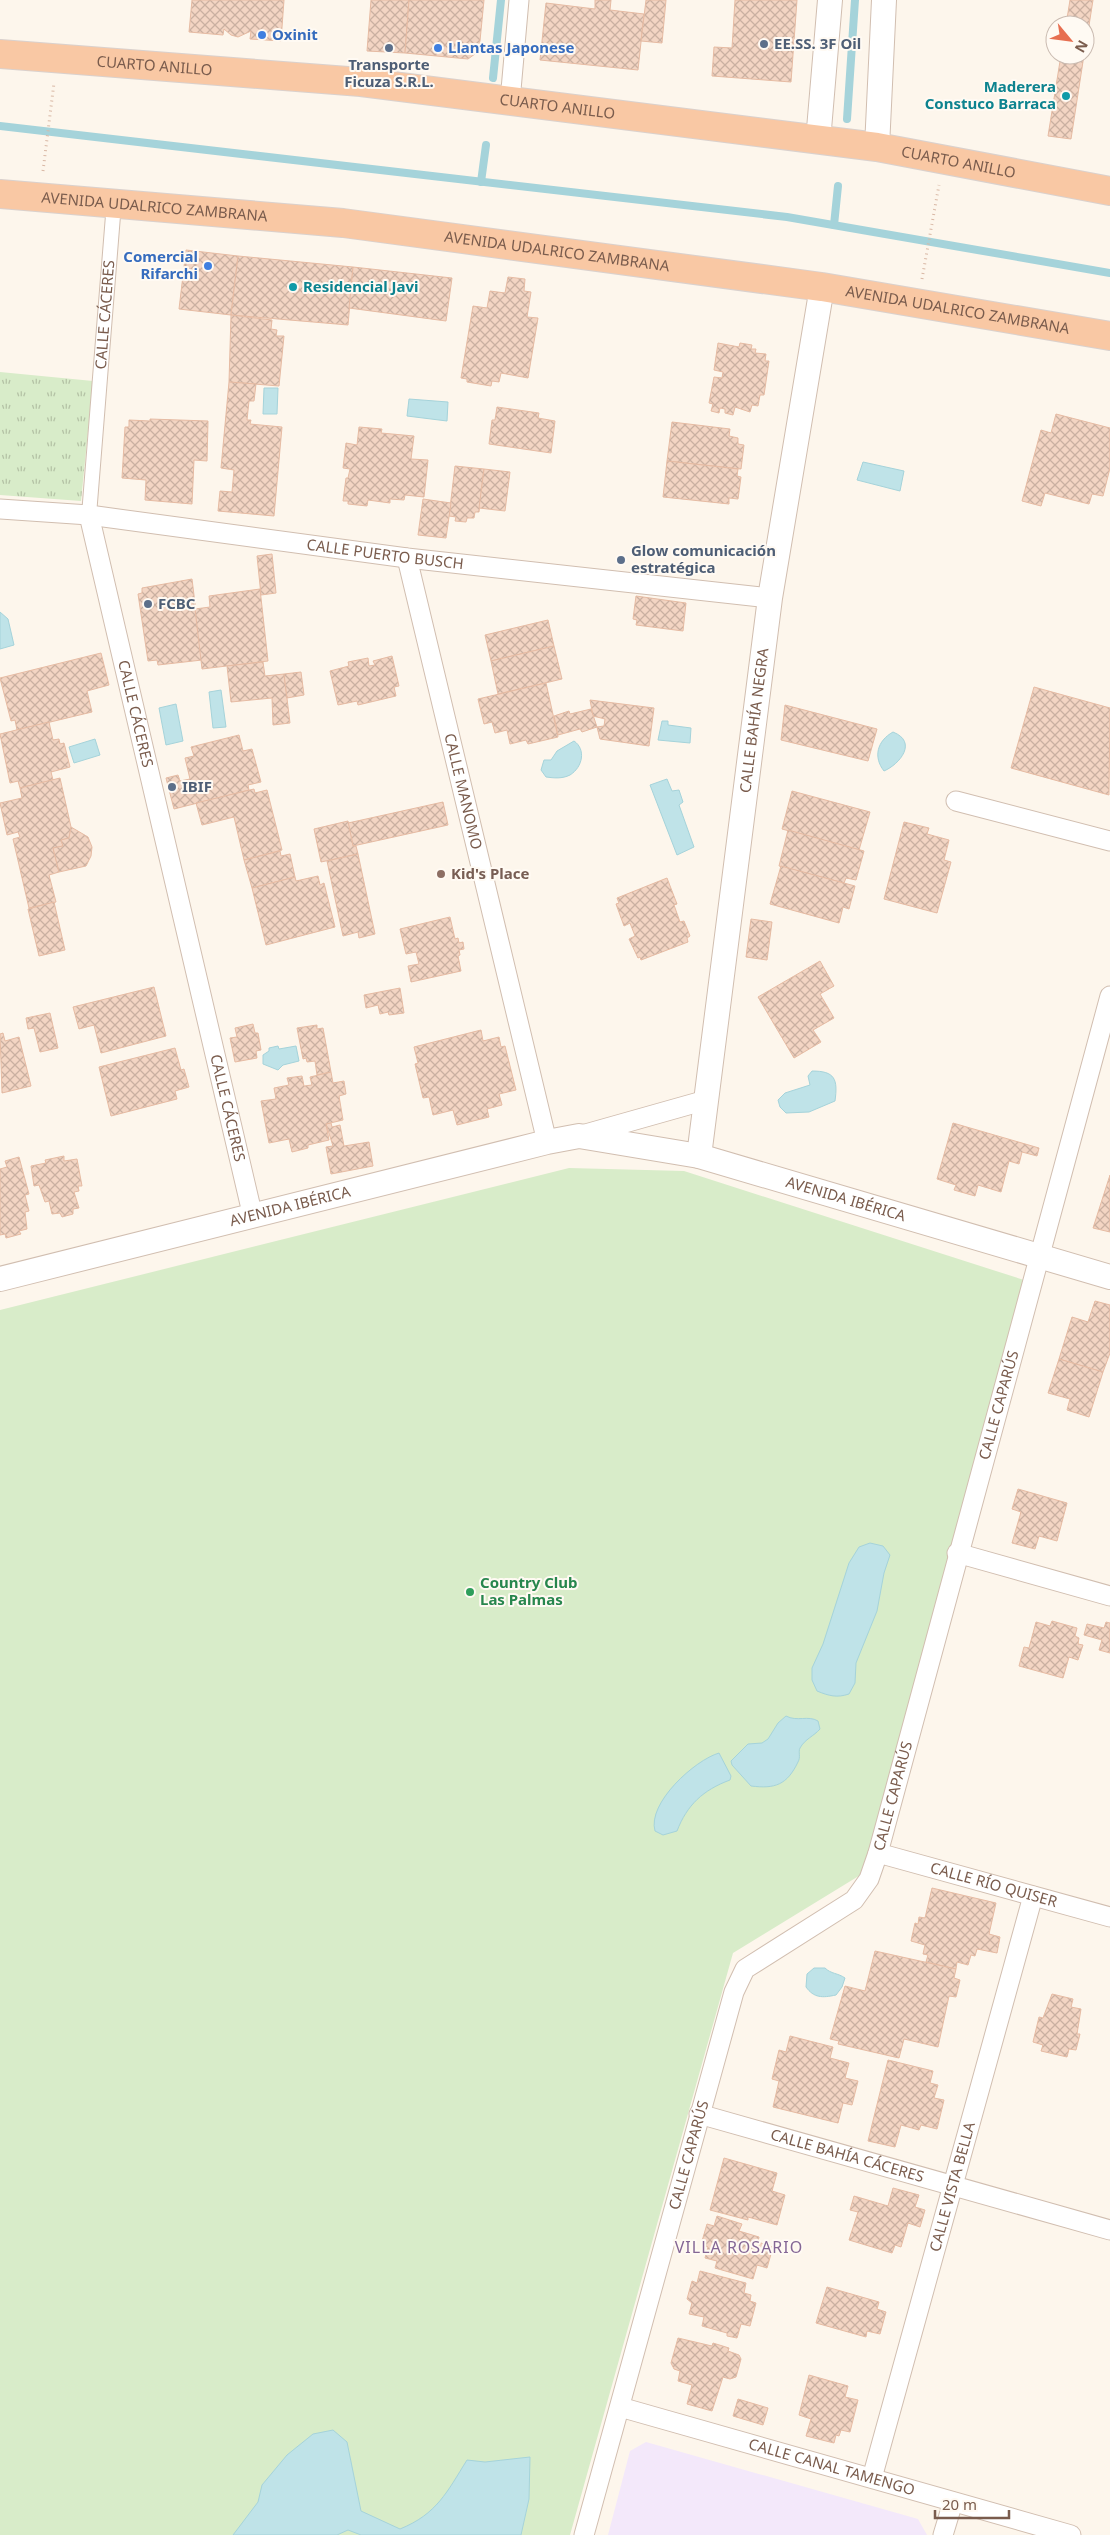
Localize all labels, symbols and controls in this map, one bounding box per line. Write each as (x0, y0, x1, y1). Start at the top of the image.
north arrow (1045, 15, 1095, 65)
place label: Oxinit (272, 24, 318, 44)
marker: Oxinit (256, 29, 268, 41)
place label: EE.SS. 3F Oil (774, 33, 861, 53)
place label: Llantas Japonese (448, 37, 575, 57)
text: N (1071, 37, 1093, 56)
marker: EE.SS. 3F Oil (758, 38, 770, 50)
marker: Transporte Ficuza S.R.L. (383, 42, 395, 54)
marker: Llantas Japonese (432, 42, 444, 54)
street label: CUARTO ANILLO (96, 51, 213, 79)
place label: Transporte Ficuza S.R.L. (344, 54, 434, 91)
place label: Maderera Constuco Barraca (925, 76, 1056, 113)
street label: CUARTO ANILLO (499, 89, 616, 123)
marker: Maderera Constuco Barraca (1060, 90, 1072, 102)
street label: CUARTO ANILLO (900, 141, 1018, 182)
street label: AVENIDA UDALRICO ZAMBRANA (41, 187, 269, 226)
street label: AVENIDA UDALRICO ZAMBRANA (443, 226, 671, 276)
place label: Comercial Rifarchi (123, 246, 198, 283)
street label: CALLE CÁCERES (90, 259, 118, 370)
marker: Comercial Rifarchi (202, 260, 214, 272)
place label: Residencial Javi (303, 276, 419, 296)
street label: AVENIDA UDALRICO ZAMBRANA (844, 280, 1072, 338)
marker: Residencial Javi (287, 281, 299, 293)
street label: CALLE PUERTO BUSCH (306, 534, 465, 573)
place label: Glow comunicación estratégica (631, 540, 776, 577)
marker: Glow comunicación estratégica (615, 554, 627, 566)
place label: FCBC (158, 593, 196, 613)
marker: FCBC (142, 598, 154, 610)
street label: CALLE BAHÍA NEGRA (734, 646, 773, 794)
street label: CALLE CÁCERES (114, 658, 159, 769)
street label: CALLE MANOMO (440, 731, 487, 851)
place label: IBIF (182, 776, 212, 796)
marker: IBIF (166, 781, 178, 793)
place label: Kid's Place (451, 863, 529, 883)
marker: Kid's Place (435, 868, 447, 880)
street label: CALLE CÁCERES (206, 1052, 251, 1163)
street label: AVENIDA IBÉRICA (784, 1171, 909, 1225)
street label: AVENIDA IBÉRICA (227, 1181, 353, 1230)
street label: CALLE CAPARÚS (973, 1348, 1022, 1462)
place label: Country Club Las Palmas (480, 1572, 578, 1609)
marker: Country Club Las Palmas (464, 1586, 476, 1598)
street label: CALLE CAPARÚS (868, 1739, 916, 1853)
street label: CALLE RÍO QUISER (928, 1857, 1060, 1911)
street label: CALLE CAPARÚS (663, 2098, 713, 2212)
street label: CALLE VISTA BELLA (924, 2119, 979, 2254)
street label: CALLE BAHÍA CÁCERES (768, 2124, 927, 2186)
district label: VILLA ROSARIO (675, 2236, 803, 2258)
street label: CALLE CANAL TAMENGO (747, 2433, 917, 2499)
scale bar (935, 2488, 1009, 2520)
text: 20 m (942, 2494, 977, 2514)

